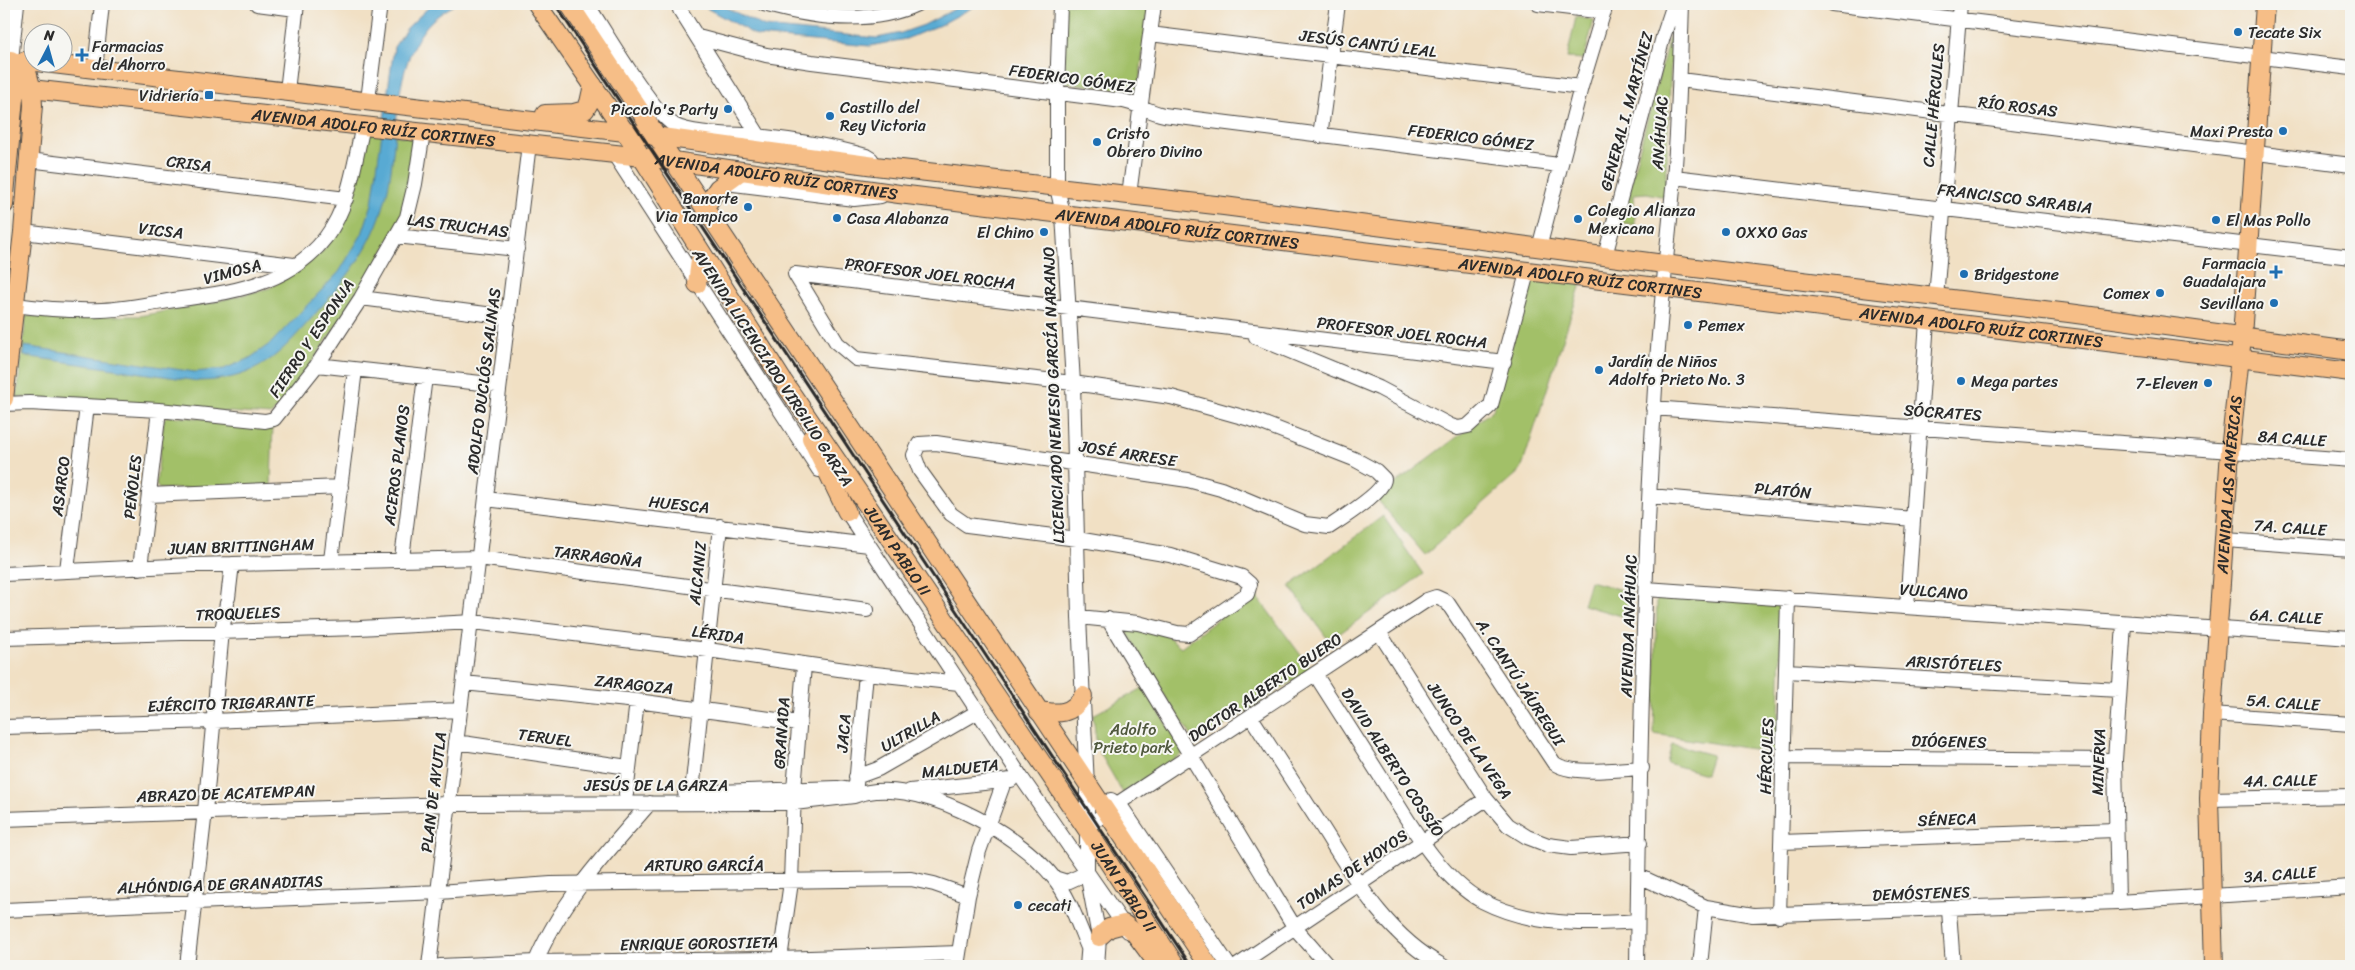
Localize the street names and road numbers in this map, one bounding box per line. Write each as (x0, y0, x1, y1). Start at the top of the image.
street label: JESÚS CANTÚ LEAL (1297, 21, 1439, 66)
street label: GENERAL I. MARTÍNEZ (1591, 27, 1662, 194)
street label: CALLE HÉRCULES (1914, 42, 1953, 168)
street label: FEDERICO GÓMEZ (1007, 55, 1137, 102)
street label: RÍO ROSAS (1977, 87, 2059, 126)
street label: ANÁHUAC (1642, 95, 1677, 172)
street label: AVENIDA ADOLFO RUÍZ CORTINES (249, 100, 497, 156)
street label: FEDERICO GÓMEZ (1406, 115, 1536, 160)
street label: AVENIDA ADOLFO RUÍZ CORTINES (652, 144, 900, 209)
street label: CRISA (165, 146, 213, 181)
street label: FRANCISCO SARABIA (1936, 175, 2094, 222)
street label: AVENIDA ADOLFO RUÍZ CORTINES (1053, 199, 1301, 258)
street label: LAS TRUCHAS (406, 205, 510, 246)
street label: VICSA (137, 213, 185, 248)
street label: AVENIDA LICENCIADO VIRGILIO GARZA (684, 241, 861, 492)
street label: LICENCIADO NEMESIO GARCÍA NARANJO (1034, 246, 1073, 544)
street label: PROFESOR JOEL ROCHA (843, 249, 1017, 298)
street label: AVENIDA ADOLFO RUÍZ CORTINES (1456, 249, 1704, 307)
street label: VIMOSA (200, 250, 264, 293)
street label: FIERRO Y ESPONJA (261, 273, 362, 404)
street label: ADOLFO DUCLÓS SALINAS (458, 286, 509, 477)
street label: AVENIDA ADOLFO RUÍZ CORTINES (1857, 298, 2105, 356)
street label: PROFESOR JOEL ROCHA (1315, 308, 1489, 357)
street label: AVENIDA LAS AMÉRICAS (2208, 394, 2251, 576)
street label: SÓCRATES (1903, 395, 1983, 430)
street label: ACEROS PLANOS (375, 403, 418, 528)
street label: 8A CALLE (2257, 422, 2328, 455)
street label: JOSÉ ARRESE (1076, 431, 1180, 476)
street label: PEÑOLES (115, 453, 150, 520)
street label: ASARCO (42, 454, 79, 519)
street label: PLATÓN (1753, 474, 1813, 507)
street label: HUESCA (647, 487, 711, 522)
street label: JUAN PABLO II (856, 498, 939, 602)
street label: 7A. CALLE (2253, 510, 2328, 545)
street label: JUAN BRITTINGHAM (166, 529, 315, 564)
street label: TARRAGOÑA (552, 537, 644, 576)
street label: ALCANIZ (680, 539, 715, 607)
street label: AVENIDA ANÁHUAC (1611, 554, 1645, 699)
street label: VULCANO (1899, 575, 1969, 608)
street label: TROQUELES (195, 598, 281, 629)
street label: 6A. CALLE (2249, 600, 2324, 633)
street label: A. CANTÚ JÁUREGUI (1468, 612, 1574, 753)
street label: LÉRIDA (690, 616, 746, 652)
street label: DOCTOR ALBERTO BUERO (1182, 625, 1348, 750)
street label: ARISTÓTELES (1904, 646, 2003, 681)
street label: ZARAGOZA (593, 666, 675, 703)
street label: JUNCO DE LA VEGA (1419, 675, 1520, 805)
street label: DAVID ALBERTO COSSÍO (1333, 682, 1452, 843)
street label: 5A. CALLE (2245, 685, 2322, 720)
street label: EJÉRCITO TRIGARANTE (147, 686, 316, 721)
street label: GRANADA (765, 696, 798, 770)
street label: ULTRILLA (875, 703, 946, 760)
street label: JACA (827, 713, 860, 754)
street label: HÉRCULES (1751, 717, 1782, 795)
street label: TERUEL (516, 719, 574, 756)
street label: DIÓGENES (1911, 726, 1987, 757)
street label: MINERVA (2083, 728, 2114, 796)
street label: PLAN DE AYUTLA (412, 730, 455, 854)
street label: MALDUETA (920, 750, 1000, 787)
street label: 4A. CALLE (2243, 765, 2318, 796)
street label: JESÚS DE LA GARZA (583, 771, 728, 800)
street label: ABRAZO DE ACATEMPAN (135, 776, 316, 811)
street label: SÉNECA (1917, 804, 1977, 835)
street label: TOMAS DE HOYOS (1290, 821, 1414, 918)
street label: JUAN PABLO II (1082, 834, 1164, 938)
street label: ARTURO GARCÍA (643, 851, 764, 880)
street label: 3A. CALLE (2243, 857, 2318, 891)
street label: ALHÓNDIGA DE GRANADITAS (116, 866, 324, 903)
street label: DEMÓSTENES (1872, 877, 1971, 910)
street label: ENRIQUE GOROSTIETA (620, 928, 778, 959)

